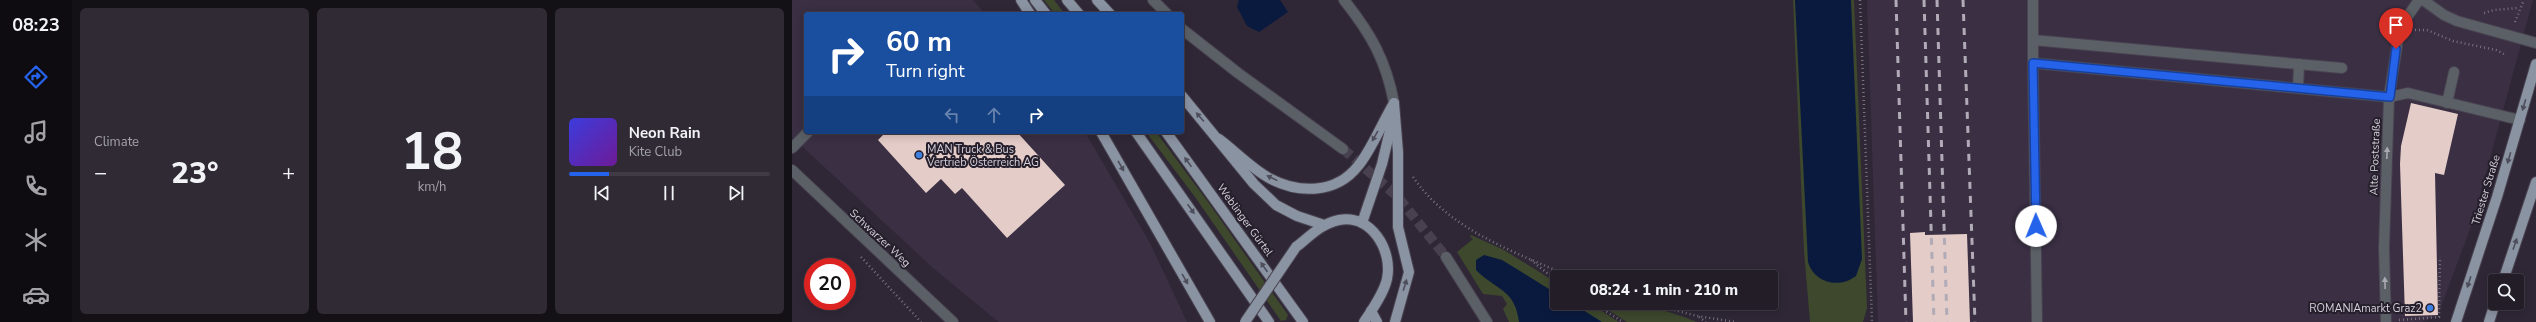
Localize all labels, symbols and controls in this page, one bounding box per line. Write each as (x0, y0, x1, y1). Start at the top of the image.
pin (2379, 8, 2413, 49)
text: 08:23 (12, 13, 60, 37)
icon: arrive (2385, 14, 2407, 36)
text: 60 m (886, 23, 952, 61)
icon: right (820, 28, 872, 80)
text: Turn right (886, 59, 965, 83)
icon: directions (22, 63, 50, 91)
one-way arrow (2521, 100, 2527, 112)
icon: left (941, 104, 963, 126)
icon: ahead (983, 104, 1005, 126)
icon: right (1025, 104, 1047, 126)
one-way arrow (1196, 112, 1205, 123)
text: 18 (401, 116, 463, 187)
icon: music (22, 118, 50, 146)
street label: Alte Poststraße (2366, 118, 2384, 196)
text: Neon Rain (629, 123, 701, 143)
one-way arrow (1371, 131, 1378, 142)
text: Climate (94, 133, 139, 151)
place label: MAN Truck & Bus Vertrieb Österreich AG (926, 142, 1039, 170)
text: Kite Club (629, 143, 682, 161)
one-way arrow (2384, 147, 2391, 159)
marker: MAN Truck & Bus Vertrieb Österreich AG (914, 150, 924, 160)
one-way arrow (2506, 152, 2512, 164)
text: 23° (171, 153, 218, 194)
street label: Triester Straße (2468, 153, 2504, 227)
one-way arrow (1184, 157, 1192, 167)
text: − (94, 158, 107, 188)
text: + (282, 158, 295, 188)
one-way arrow (1117, 160, 1124, 172)
icon: phone (22, 172, 50, 200)
one-way arrow (1266, 175, 1278, 181)
text: km/h (418, 178, 446, 196)
street label: Weblinger Gürtel (1214, 181, 1277, 260)
icon: previous (591, 182, 613, 204)
icon: pause (658, 182, 680, 204)
icon: next (725, 182, 747, 204)
one-way arrow (1187, 204, 1195, 214)
position arrow (2015, 205, 2057, 247)
street label: Schwarzer Weg (846, 206, 914, 270)
icon: climate (22, 226, 50, 254)
one-way arrow (2512, 238, 2518, 250)
speed limit sign: 20 (804, 258, 856, 310)
one-way arrow (1260, 262, 1268, 272)
one-way arrow (1182, 273, 1189, 285)
map controls (2488, 274, 2524, 310)
button: search (2488, 274, 2524, 310)
one-way arrow (2382, 276, 2388, 289)
one-way arrow (2466, 276, 2472, 288)
one-way arrow (1402, 278, 1408, 290)
text: 08:24 · 1 min · 210 m (1590, 280, 1738, 300)
icon: car (22, 281, 50, 309)
place label: ROMANIAmarkt Graz2 (2309, 301, 2422, 316)
marker: ROMANIAmarkt Graz2 (2425, 303, 2435, 313)

